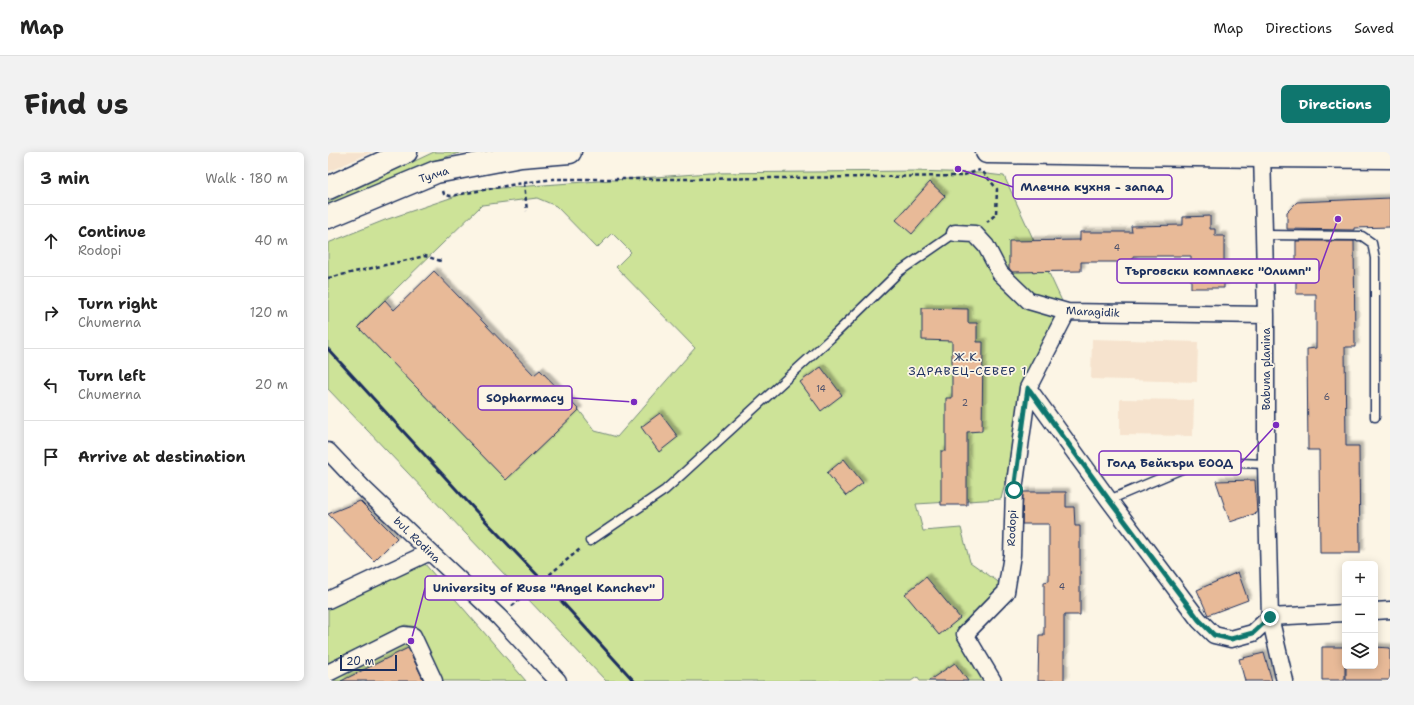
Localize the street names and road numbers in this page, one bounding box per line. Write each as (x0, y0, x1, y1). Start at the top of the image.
street label: Тулча (417, 163, 451, 187)
street label: Maragidik (1066, 303, 1120, 321)
street label: Babuna planina (1259, 328, 1274, 410)
street label: Rodopi (1004, 509, 1020, 547)
street label: bul. Rodina (390, 514, 444, 566)

